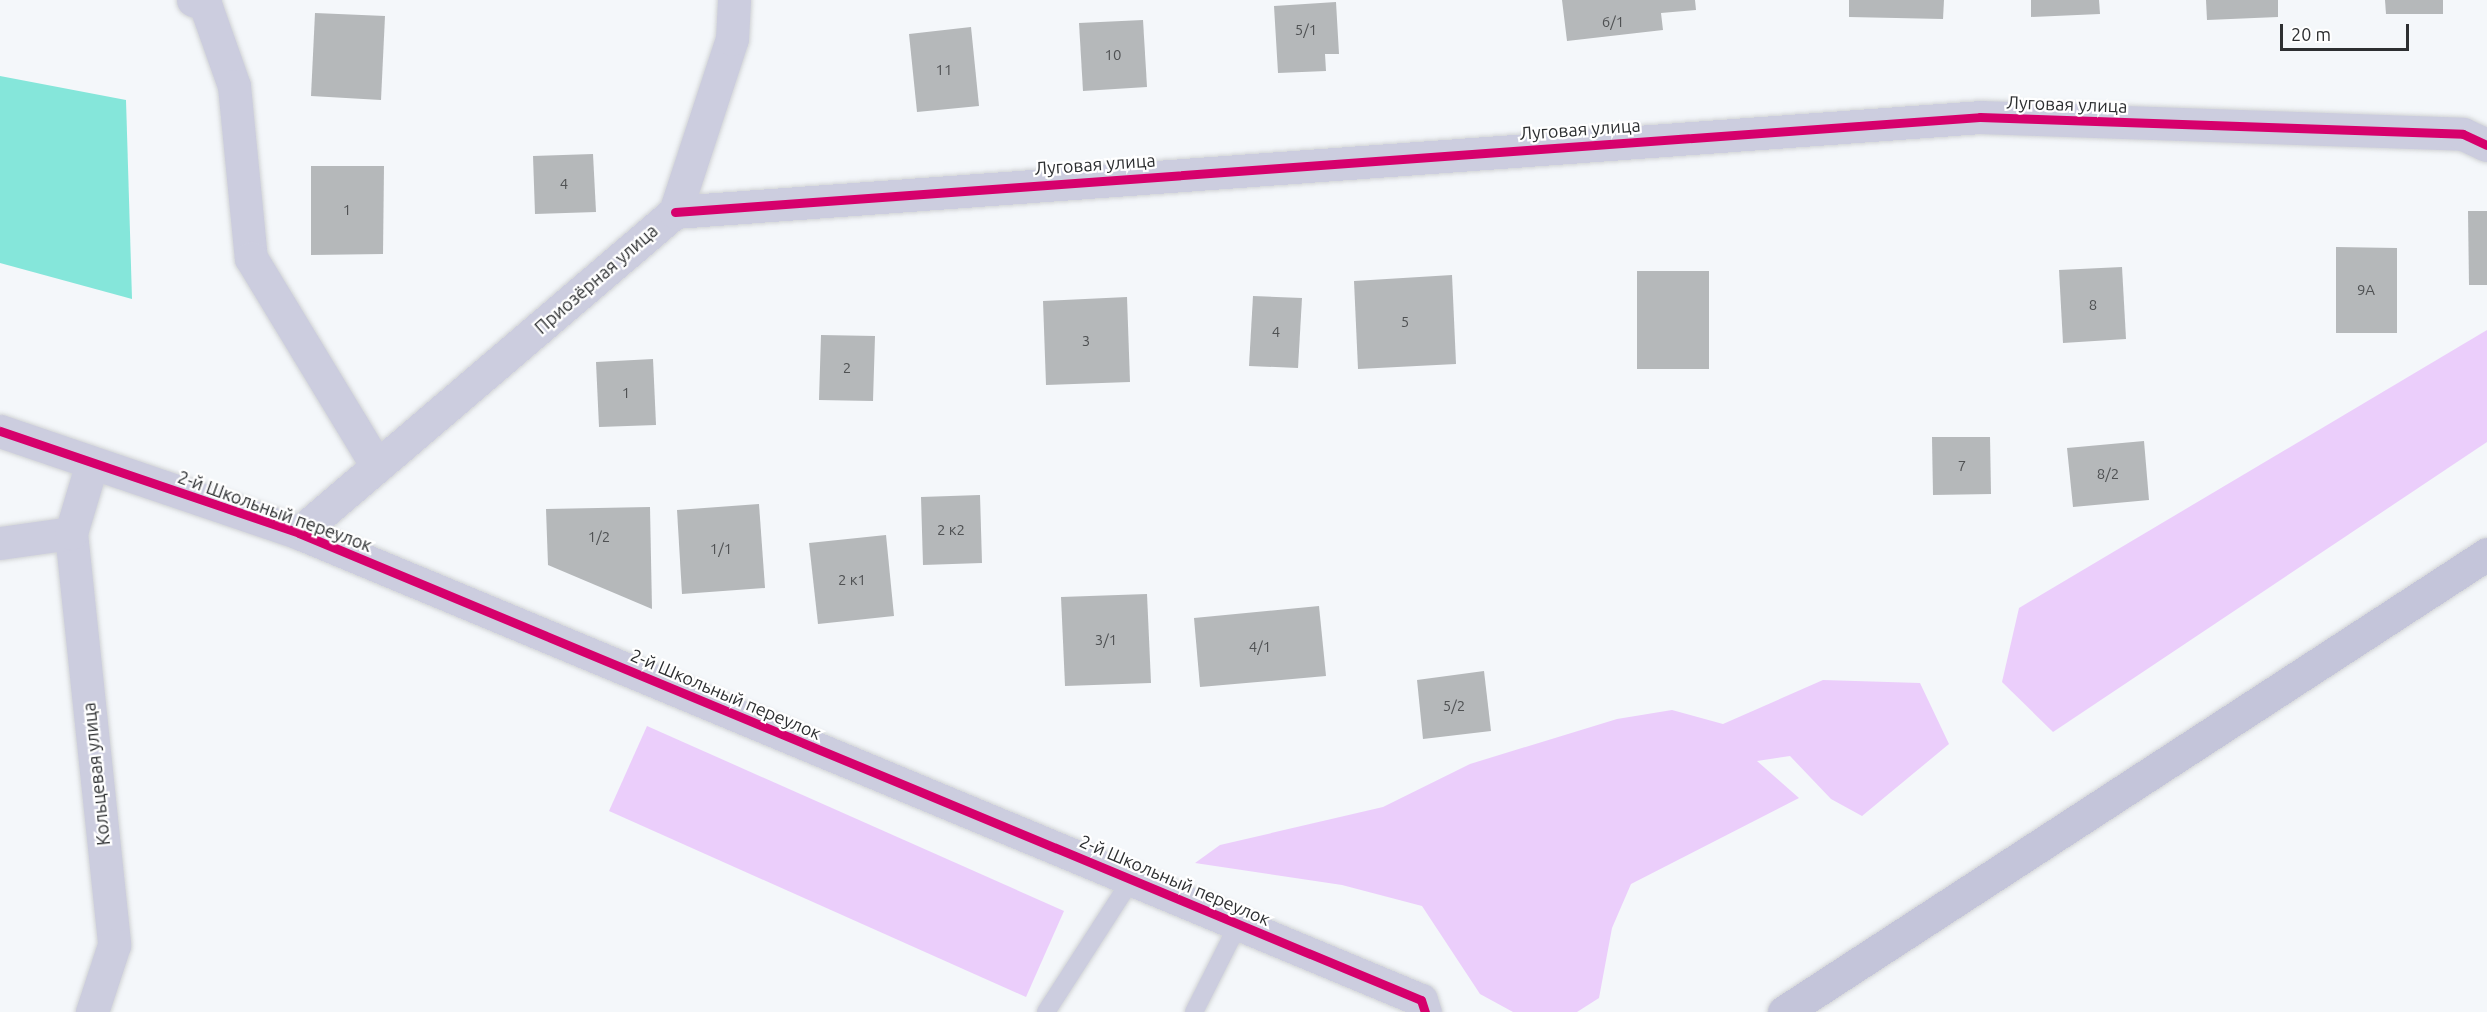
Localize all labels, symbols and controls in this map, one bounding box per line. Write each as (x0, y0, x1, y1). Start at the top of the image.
scale bar (2283, 12, 2412, 50)
house number: 6/1 (1602, 13, 1624, 31)
house number: 5/1 (1295, 21, 1317, 39)
text: 20 m (2291, 24, 2331, 44)
house number: 10 (1105, 46, 1121, 64)
house number: 11 (936, 61, 952, 79)
street label: Луговая улица (2006, 91, 2128, 117)
street label: Луговая улица (1519, 114, 1641, 144)
street label: Луговая улица (1034, 149, 1156, 179)
house number: 4 (560, 175, 568, 193)
house number: 1 (343, 201, 351, 219)
street label: Приозёрная улица (530, 220, 662, 338)
house number: 9А (2357, 281, 2375, 299)
house number: 8 (2089, 296, 2097, 314)
house number: 5 (1401, 313, 1409, 331)
house number: 4 (1272, 323, 1280, 341)
house number: 3 (1082, 332, 1090, 350)
house number: 2 (843, 359, 851, 377)
house number: 1 (622, 384, 630, 402)
house number: 7 (1958, 457, 1966, 475)
house number: 8/2 (2097, 465, 2119, 483)
street label: 2-й Школьный переулок (175, 466, 375, 556)
house number: 2 к2 (937, 521, 965, 539)
house number: 1/2 (588, 528, 610, 546)
house number: 1/1 (710, 540, 732, 558)
house number: 2 к1 (838, 571, 866, 589)
house number: 3/1 (1095, 631, 1117, 649)
house number: 4/1 (1249, 638, 1271, 656)
street label: 2-й Школьный переулок (627, 644, 825, 744)
house number: 5/2 (1443, 697, 1465, 715)
street label: Кольцевая улица (78, 701, 114, 847)
street label: 2-й Школьный переулок (1076, 830, 1274, 930)

